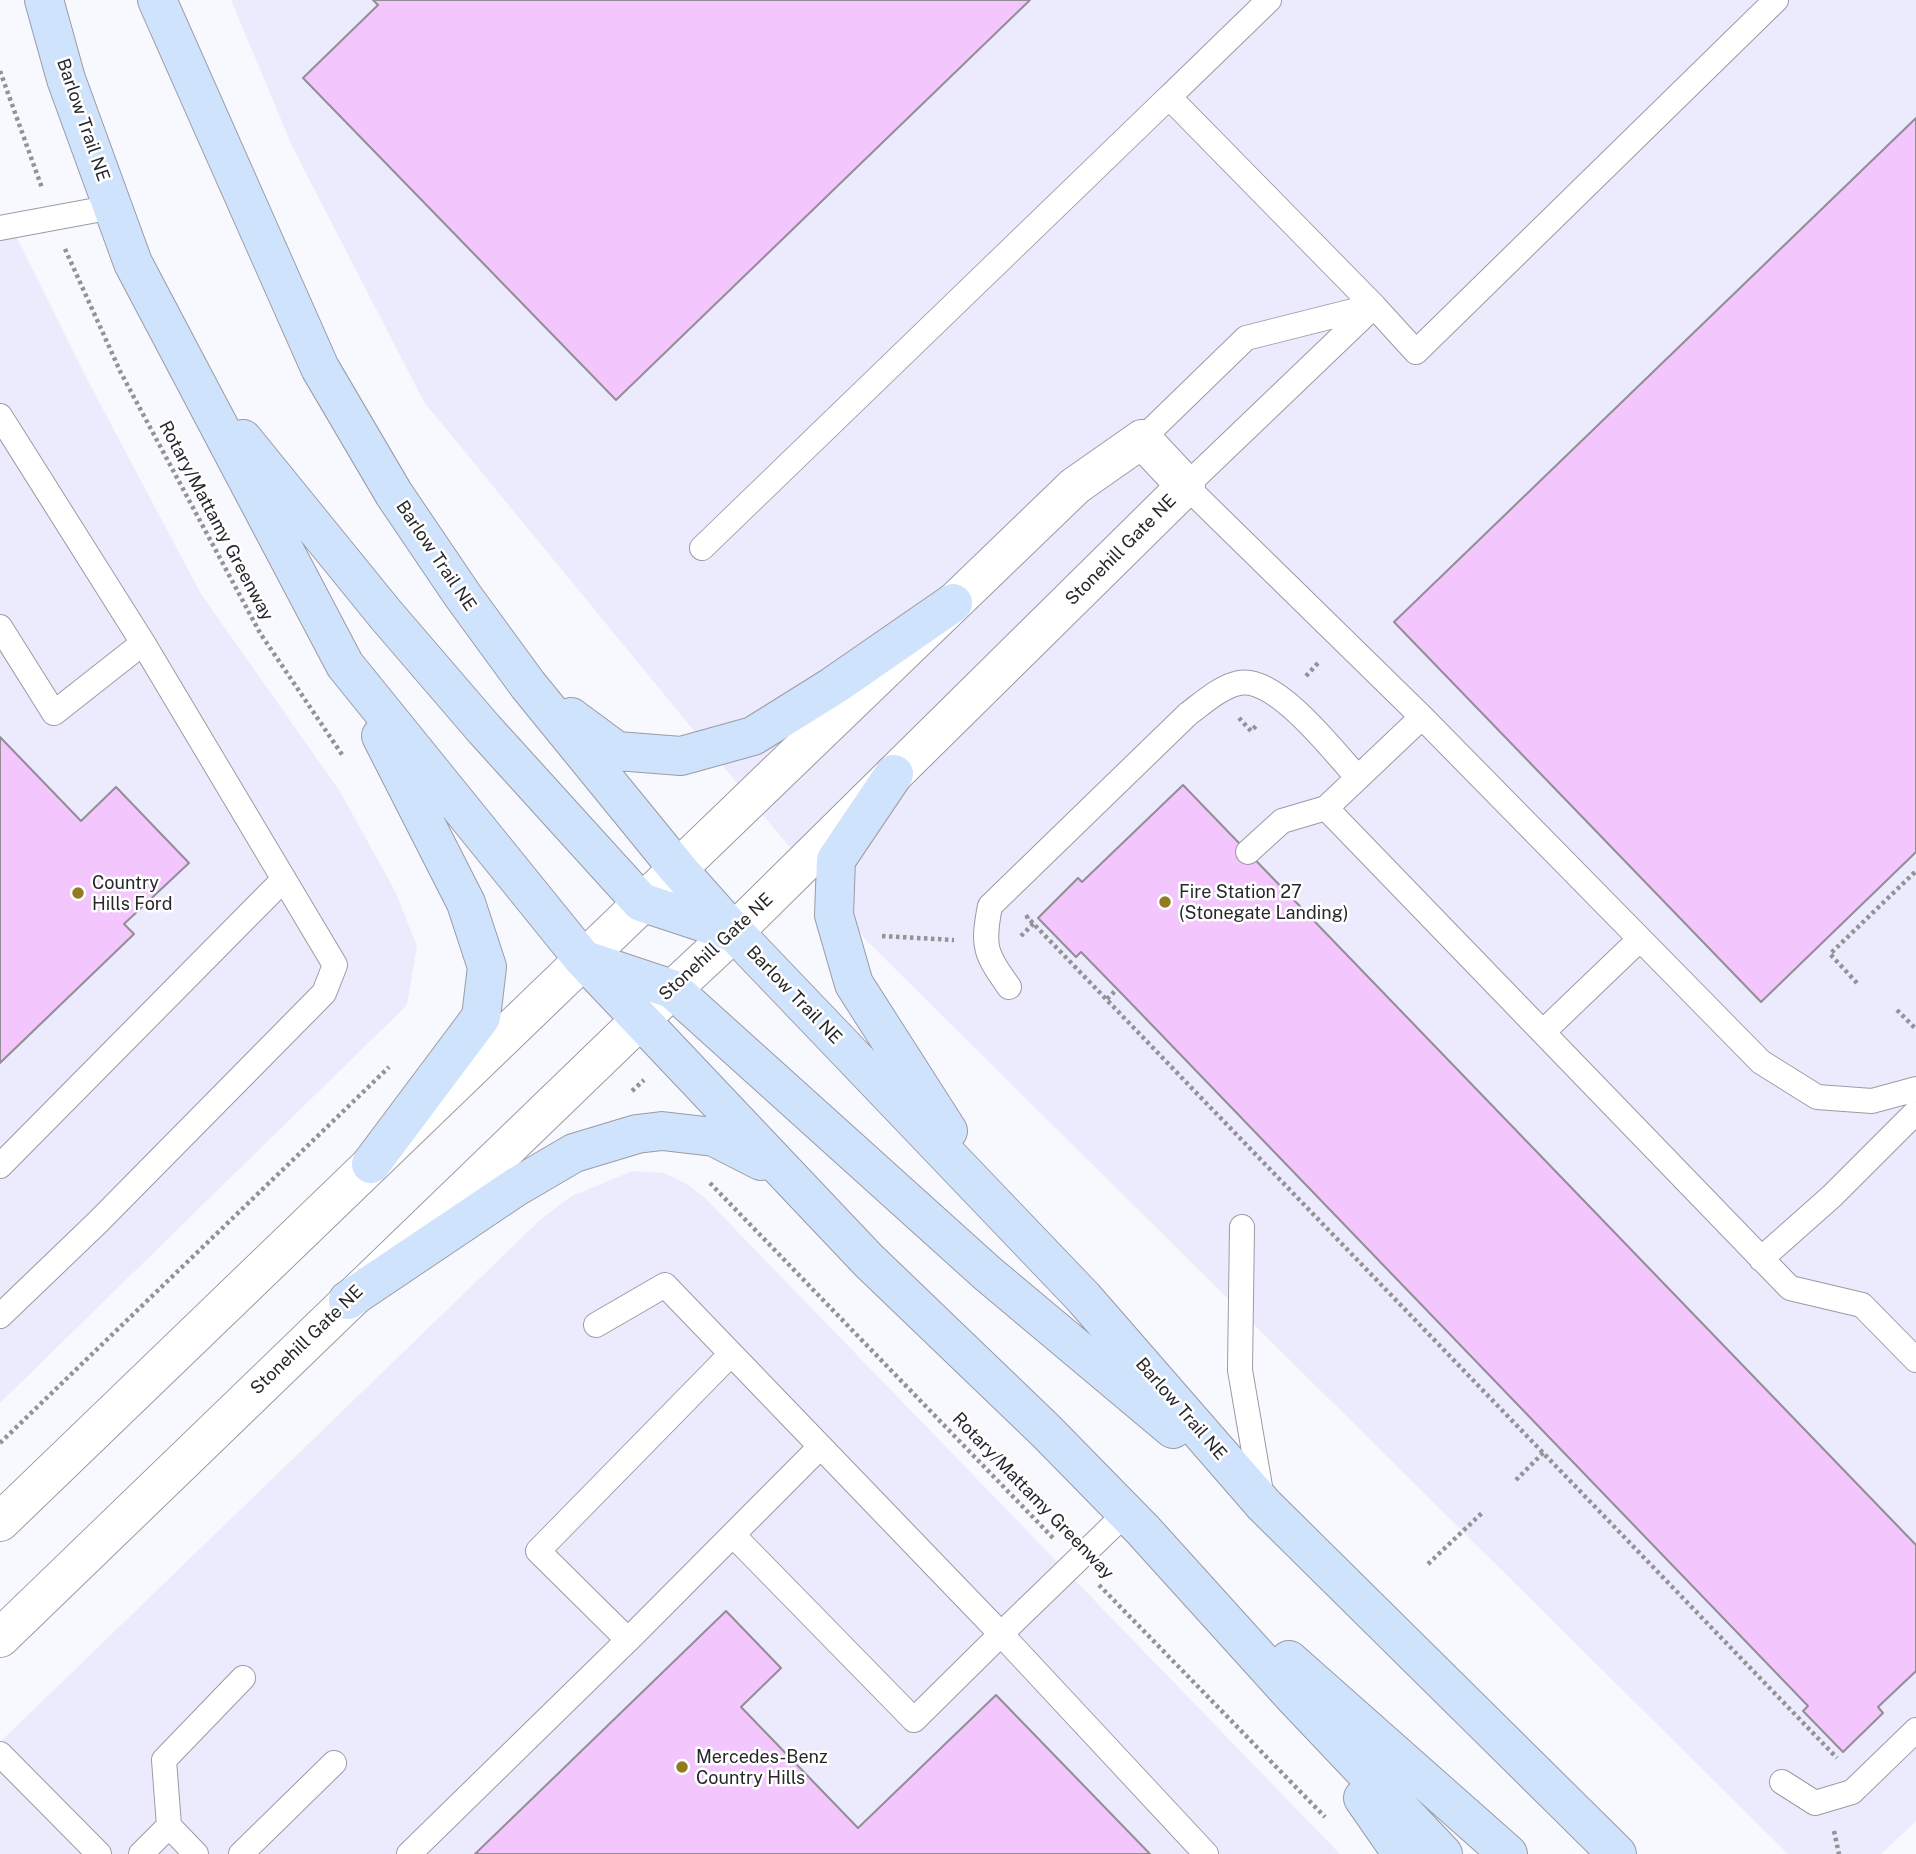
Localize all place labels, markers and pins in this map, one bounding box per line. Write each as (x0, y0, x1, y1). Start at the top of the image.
place label: Country Hills Ford (92, 872, 172, 914)
place label: Fire Station 27 (Stonegate Landing) (1179, 881, 1348, 924)
marker: Country Hills Ford (70, 885, 86, 901)
marker: Fire Station 27 (Stonegate Landing) (1157, 894, 1173, 910)
place label: Mercedes-Benz Country Hills (696, 1746, 828, 1788)
marker: Mercedes-Benz Country Hills (674, 1759, 690, 1775)

